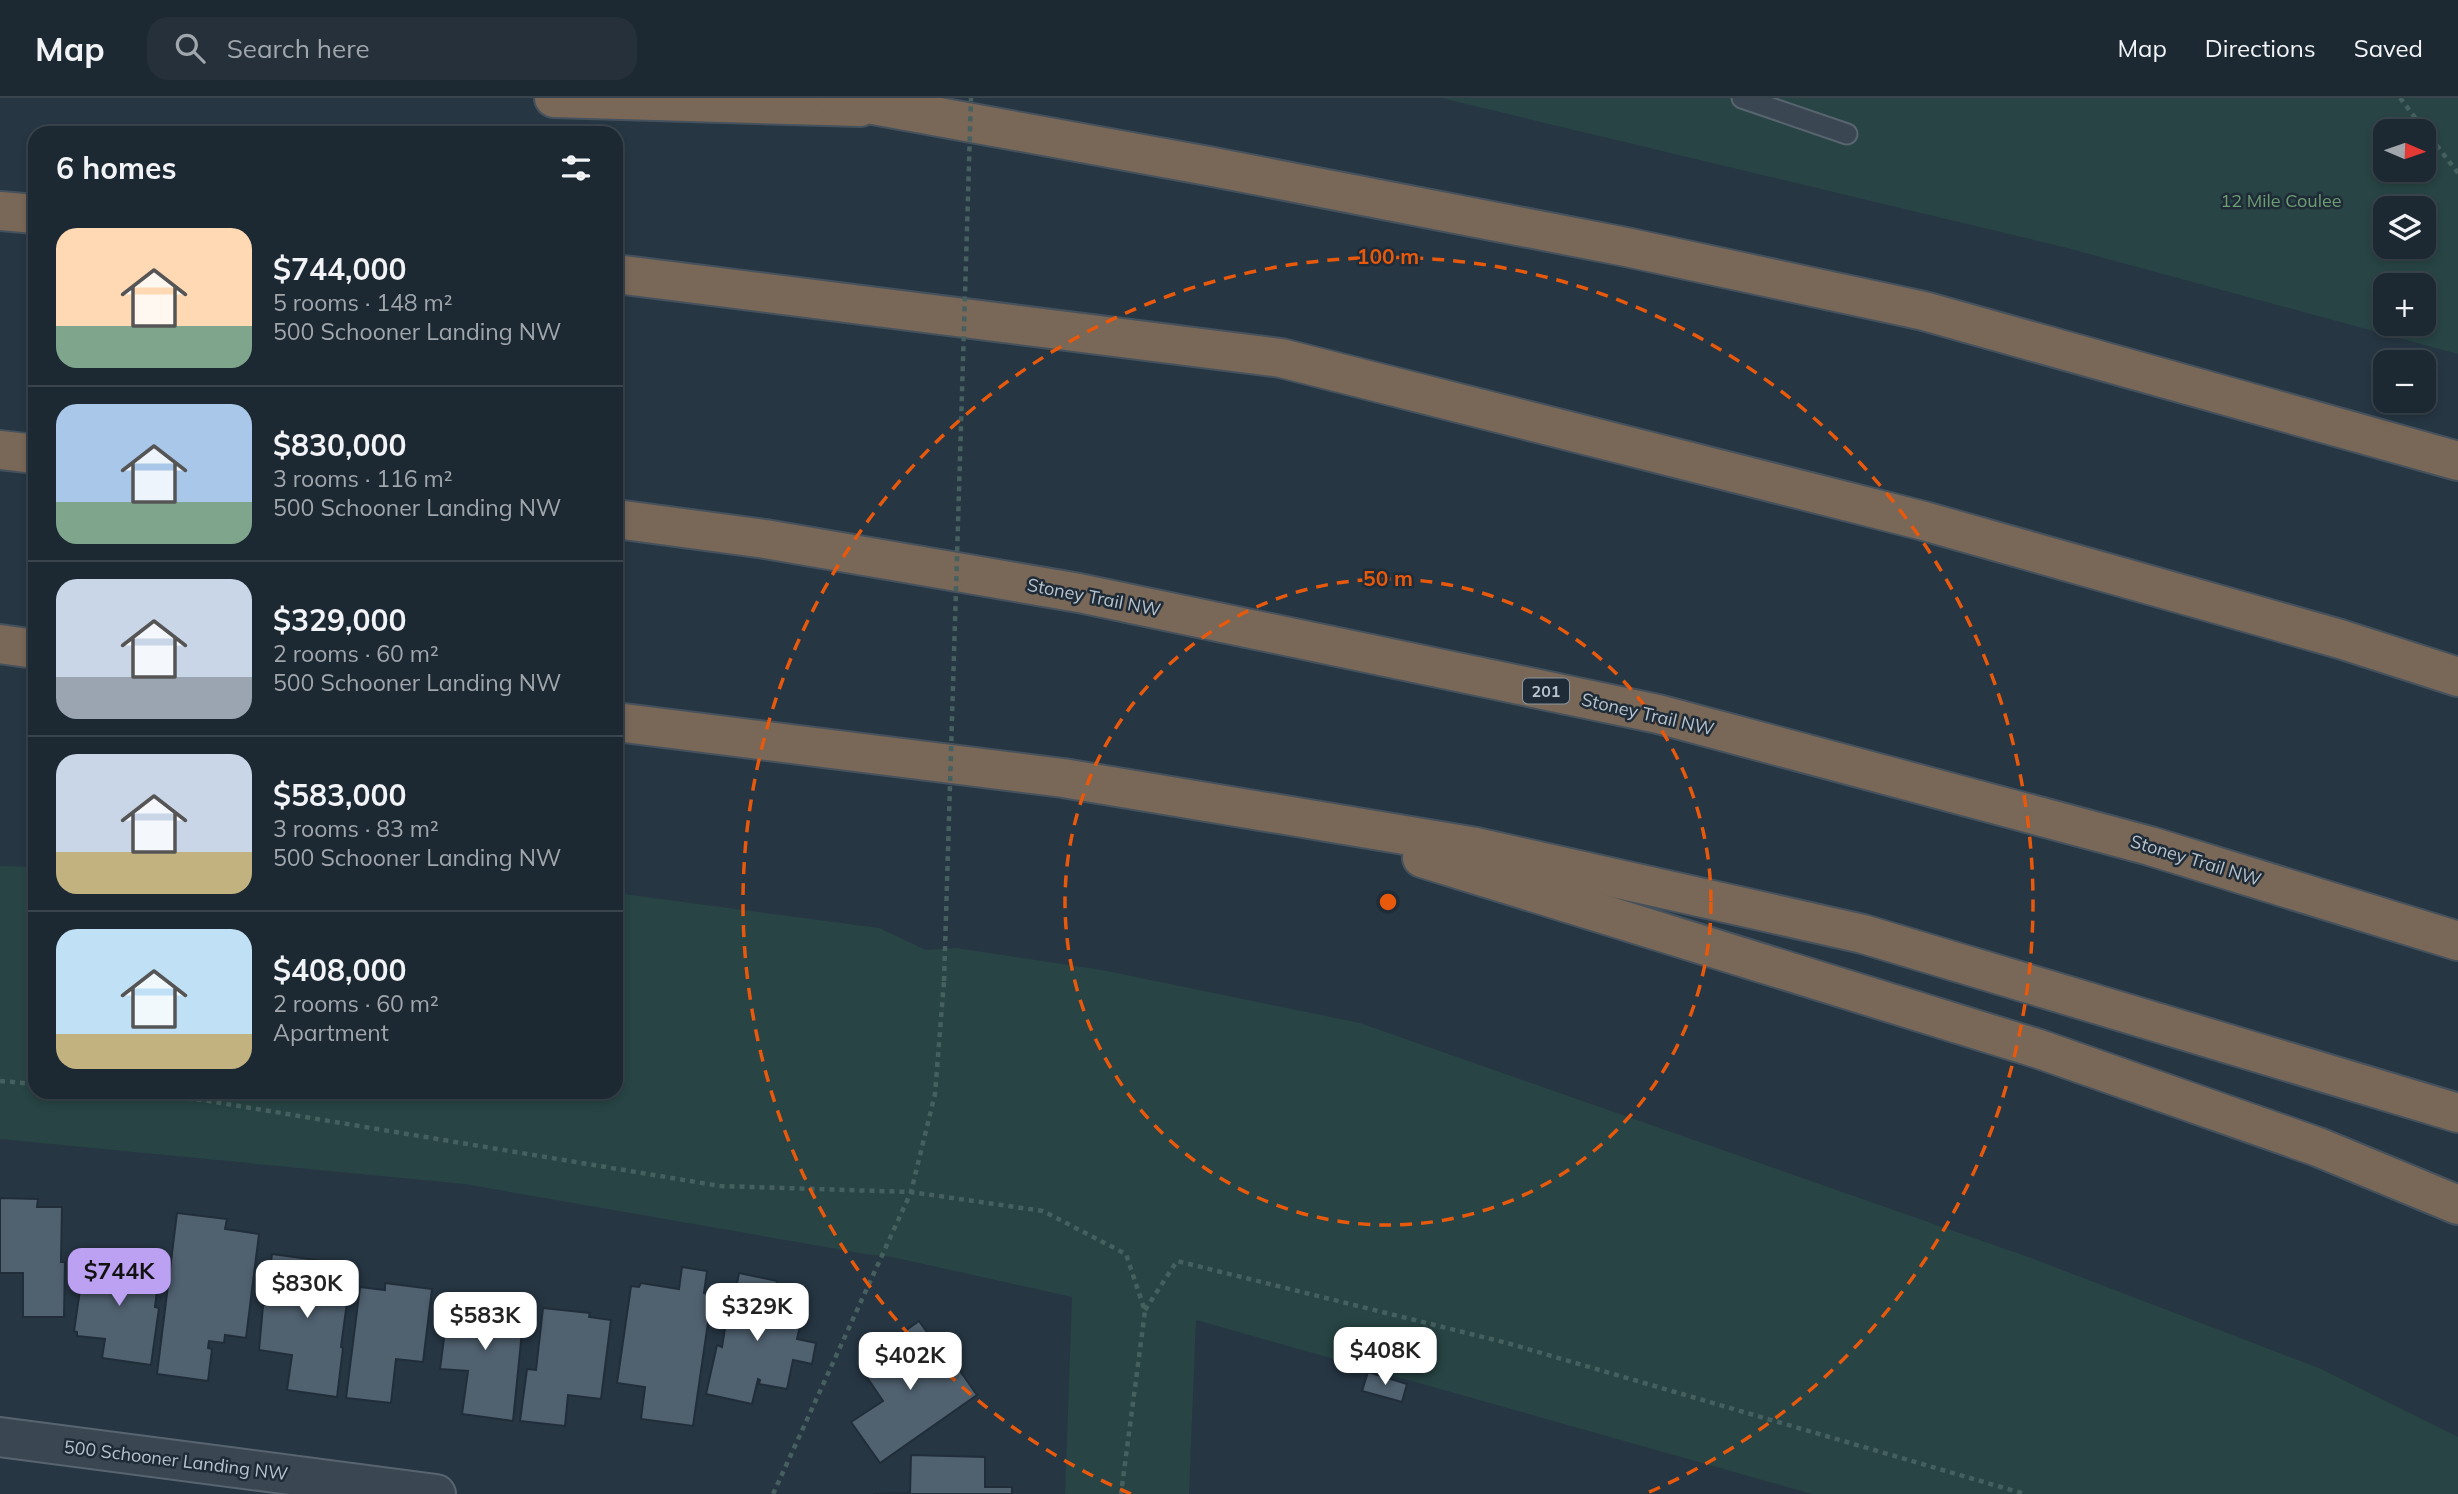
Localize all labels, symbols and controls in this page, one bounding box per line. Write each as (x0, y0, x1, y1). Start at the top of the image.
search box (147, 17, 637, 80)
text: Map (35, 28, 105, 69)
icon: search (171, 29, 209, 67)
text: Search here (227, 32, 370, 65)
text: Map (2117, 33, 2167, 63)
text: Directions (2205, 33, 2316, 63)
text: Saved (2354, 33, 2423, 63)
north arrow (2373, 119, 2436, 182)
map controls (2373, 119, 2436, 413)
text: 6 homes (56, 149, 177, 187)
icon: filters (557, 149, 595, 187)
park label: 12 Mile Coulee (2220, 189, 2342, 212)
button: layers (2373, 196, 2436, 259)
text: 100 m (1357, 243, 1419, 269)
text: $744,000 (273, 250, 406, 288)
icon: home (112, 256, 196, 340)
button: + (2373, 273, 2436, 336)
text: 5 rooms · 148 m² (273, 288, 453, 317)
text: 500 Schooner Landing NW (273, 317, 561, 346)
button: − (2373, 350, 2436, 413)
text: $830,000 (273, 426, 406, 464)
icon: home (112, 432, 196, 516)
text: 3 rooms · 116 m² (273, 464, 453, 493)
text: 500 Schooner Landing NW (273, 493, 561, 522)
text: 50 m (1363, 565, 1413, 591)
street label: Stoney Trail NW (1025, 573, 1163, 621)
text: $329,000 (273, 601, 406, 639)
icon: home (112, 607, 196, 691)
text: 2 rooms · 60 m² (273, 639, 439, 668)
text: 500 Schooner Landing NW (273, 668, 561, 697)
road number: 201 (1523, 678, 1569, 704)
street label: Stoney Trail NW (1579, 688, 1717, 740)
text: $583,000 (273, 776, 406, 814)
icon: home (112, 782, 196, 866)
text: 3 rooms · 83 m² (273, 814, 439, 843)
street label: Stoney Trail NW (2128, 829, 2264, 891)
text: 500 Schooner Landing NW (273, 843, 561, 872)
centre of rings (1376, 890, 1400, 914)
text: $408,000 (273, 951, 406, 989)
icon: home (112, 957, 196, 1041)
text: 2 rooms · 60 m² (273, 989, 439, 1018)
text: Apartment (273, 1018, 389, 1047)
pin: $744K (70, 1248, 168, 1308)
text: $744K (84, 1256, 154, 1285)
pin: $830K (258, 1260, 356, 1320)
text: $830K (272, 1268, 342, 1297)
pin: $329K (708, 1284, 806, 1343)
text: $329K (722, 1291, 792, 1320)
pin: $583K (436, 1292, 534, 1352)
text: $583K (450, 1300, 520, 1329)
pin: $408K (1336, 1328, 1434, 1387)
pin: $402K (861, 1332, 959, 1392)
text: $408K (1350, 1335, 1420, 1364)
text: $402K (875, 1340, 945, 1369)
street label: 500 Schooner Landing NW (63, 1435, 289, 1485)

